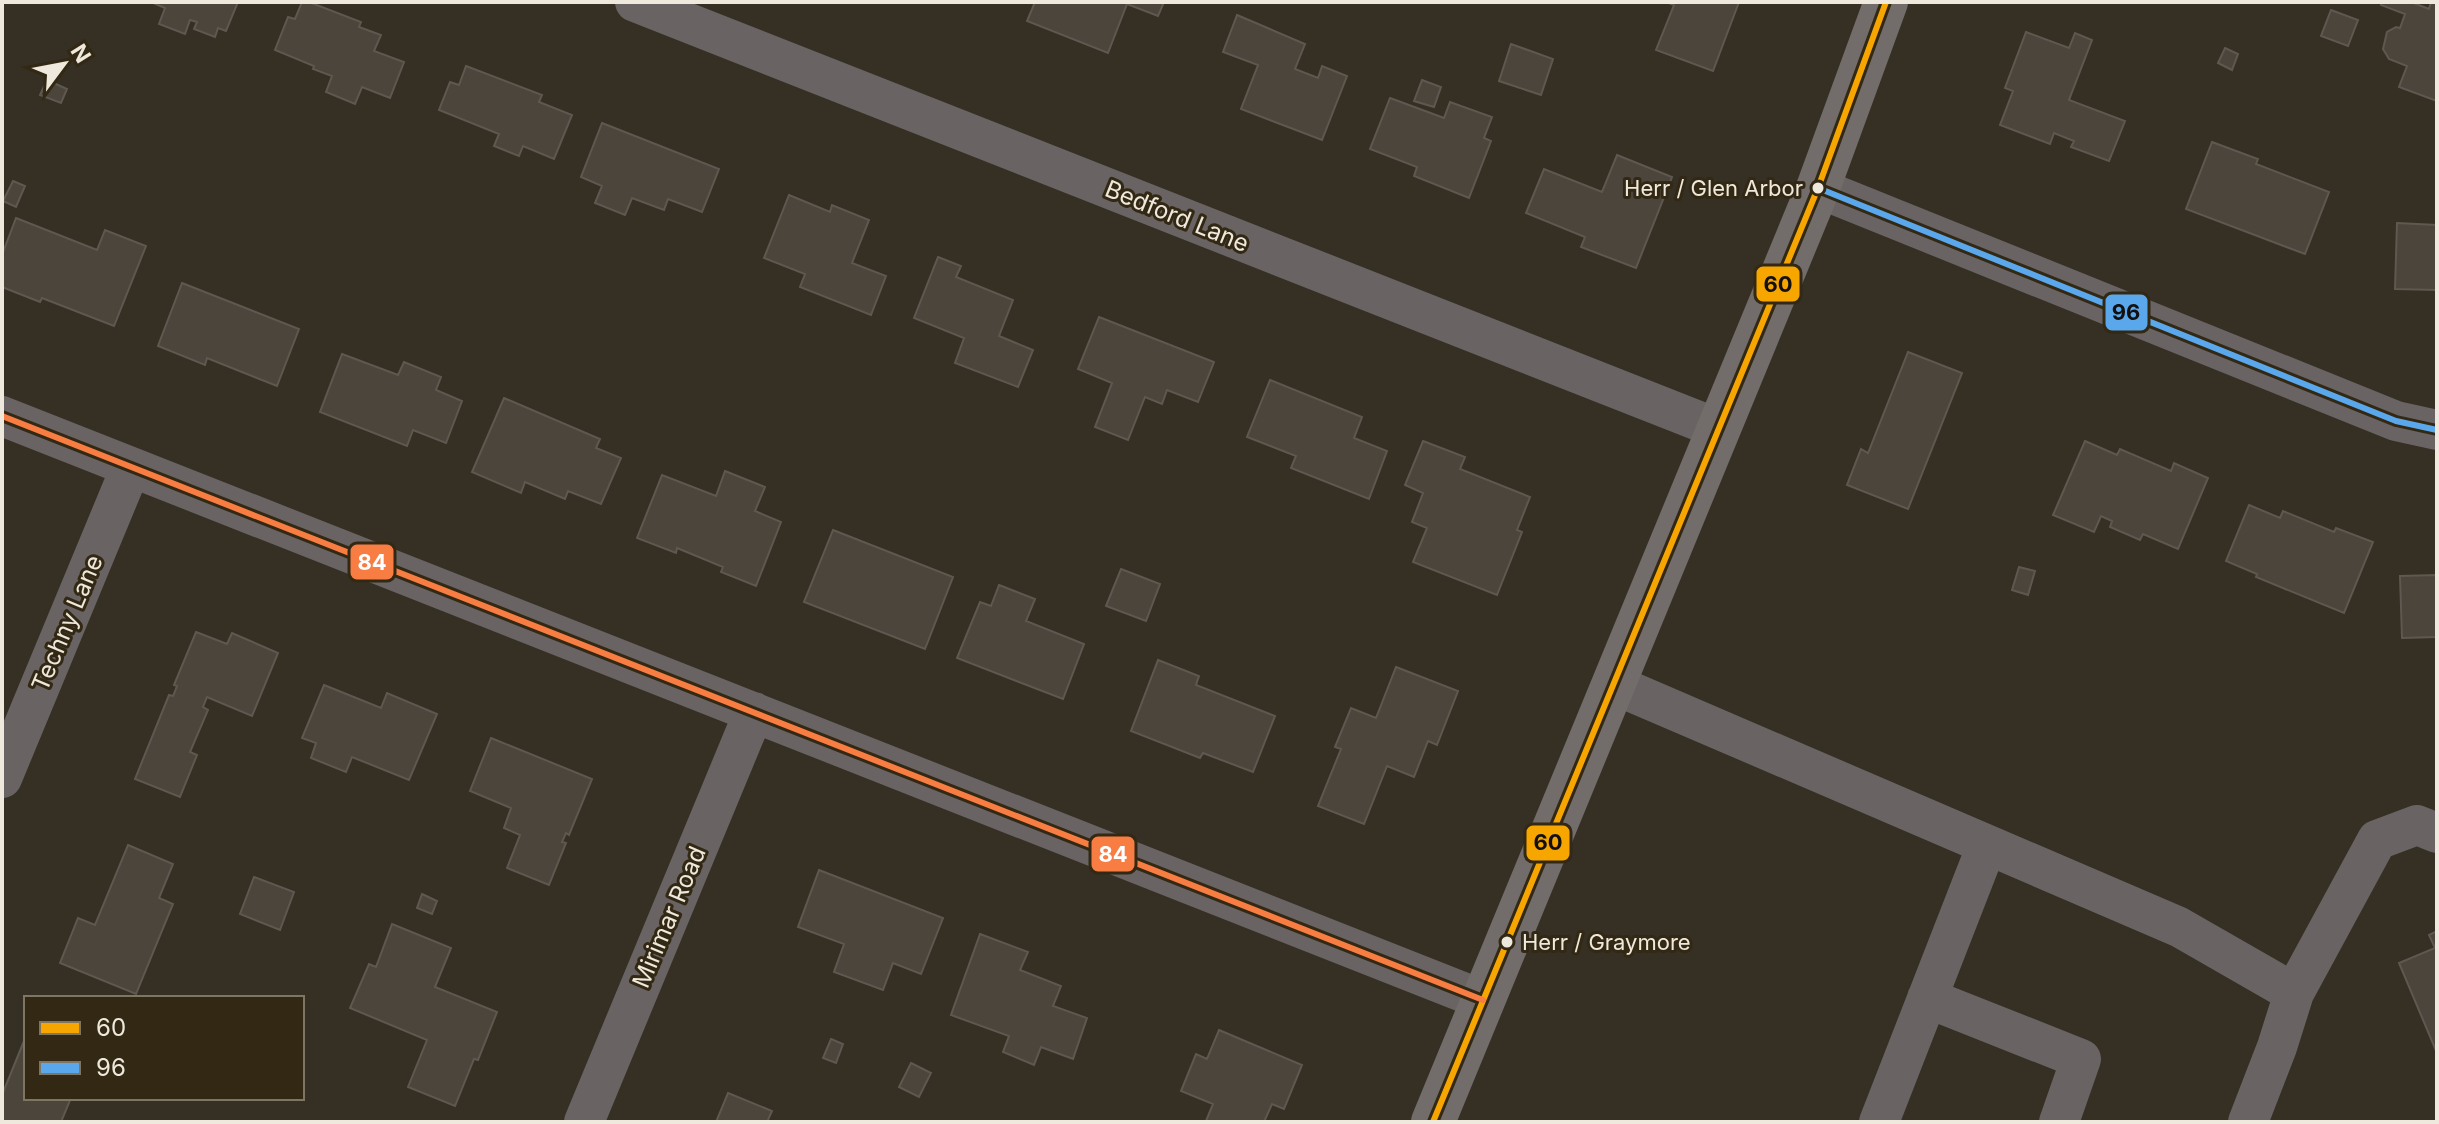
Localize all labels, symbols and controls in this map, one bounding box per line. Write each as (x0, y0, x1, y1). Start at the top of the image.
north arrow (24, 24, 104, 104)
text: N (65, 39, 96, 67)
street label: Bedford Lane (1101, 174, 1253, 258)
place label: Herr / Glen Arbor (1624, 175, 1803, 201)
marker: Herr / Glen Arbor (1810, 180, 1826, 196)
line badge: 60 (1755, 265, 1801, 303)
text: 60 (1763, 271, 1793, 297)
line badge: 96 (2104, 293, 2149, 332)
text: 96 (2112, 299, 2140, 325)
line badge: 84 (349, 543, 395, 581)
text: 84 (357, 549, 387, 575)
street label: Techny Lane (25, 551, 109, 695)
line badge: 60 (1525, 824, 1571, 862)
text: 60 (1533, 829, 1563, 855)
line badge: 84 (1090, 835, 1136, 873)
text: 84 (1098, 841, 1128, 867)
street label: Mirimar Road (626, 842, 712, 992)
place label: Herr / Graymore (1522, 929, 1691, 955)
marker: Herr / Graymore (1499, 934, 1515, 950)
legend (24, 996, 304, 1100)
text: 60 (96, 1013, 126, 1042)
text: 96 (96, 1053, 126, 1082)

